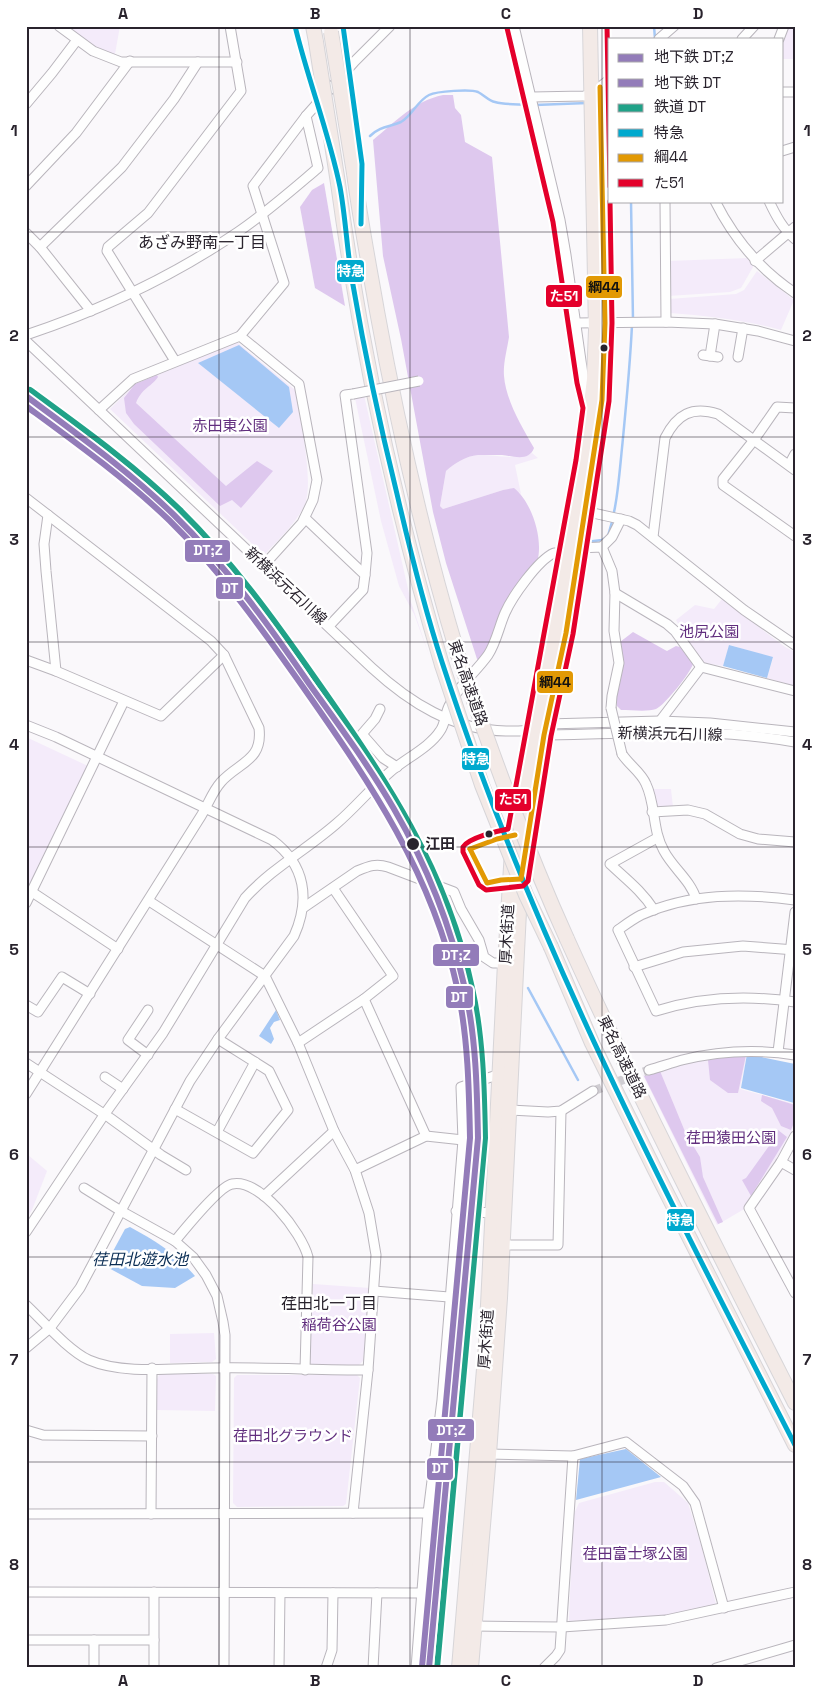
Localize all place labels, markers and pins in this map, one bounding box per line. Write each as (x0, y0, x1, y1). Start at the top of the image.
unlabelled marker (599, 343, 609, 353)
unlabelled marker (484, 829, 494, 839)
place label: 江田 (425, 834, 455, 853)
marker: 江田 (405, 836, 421, 852)

